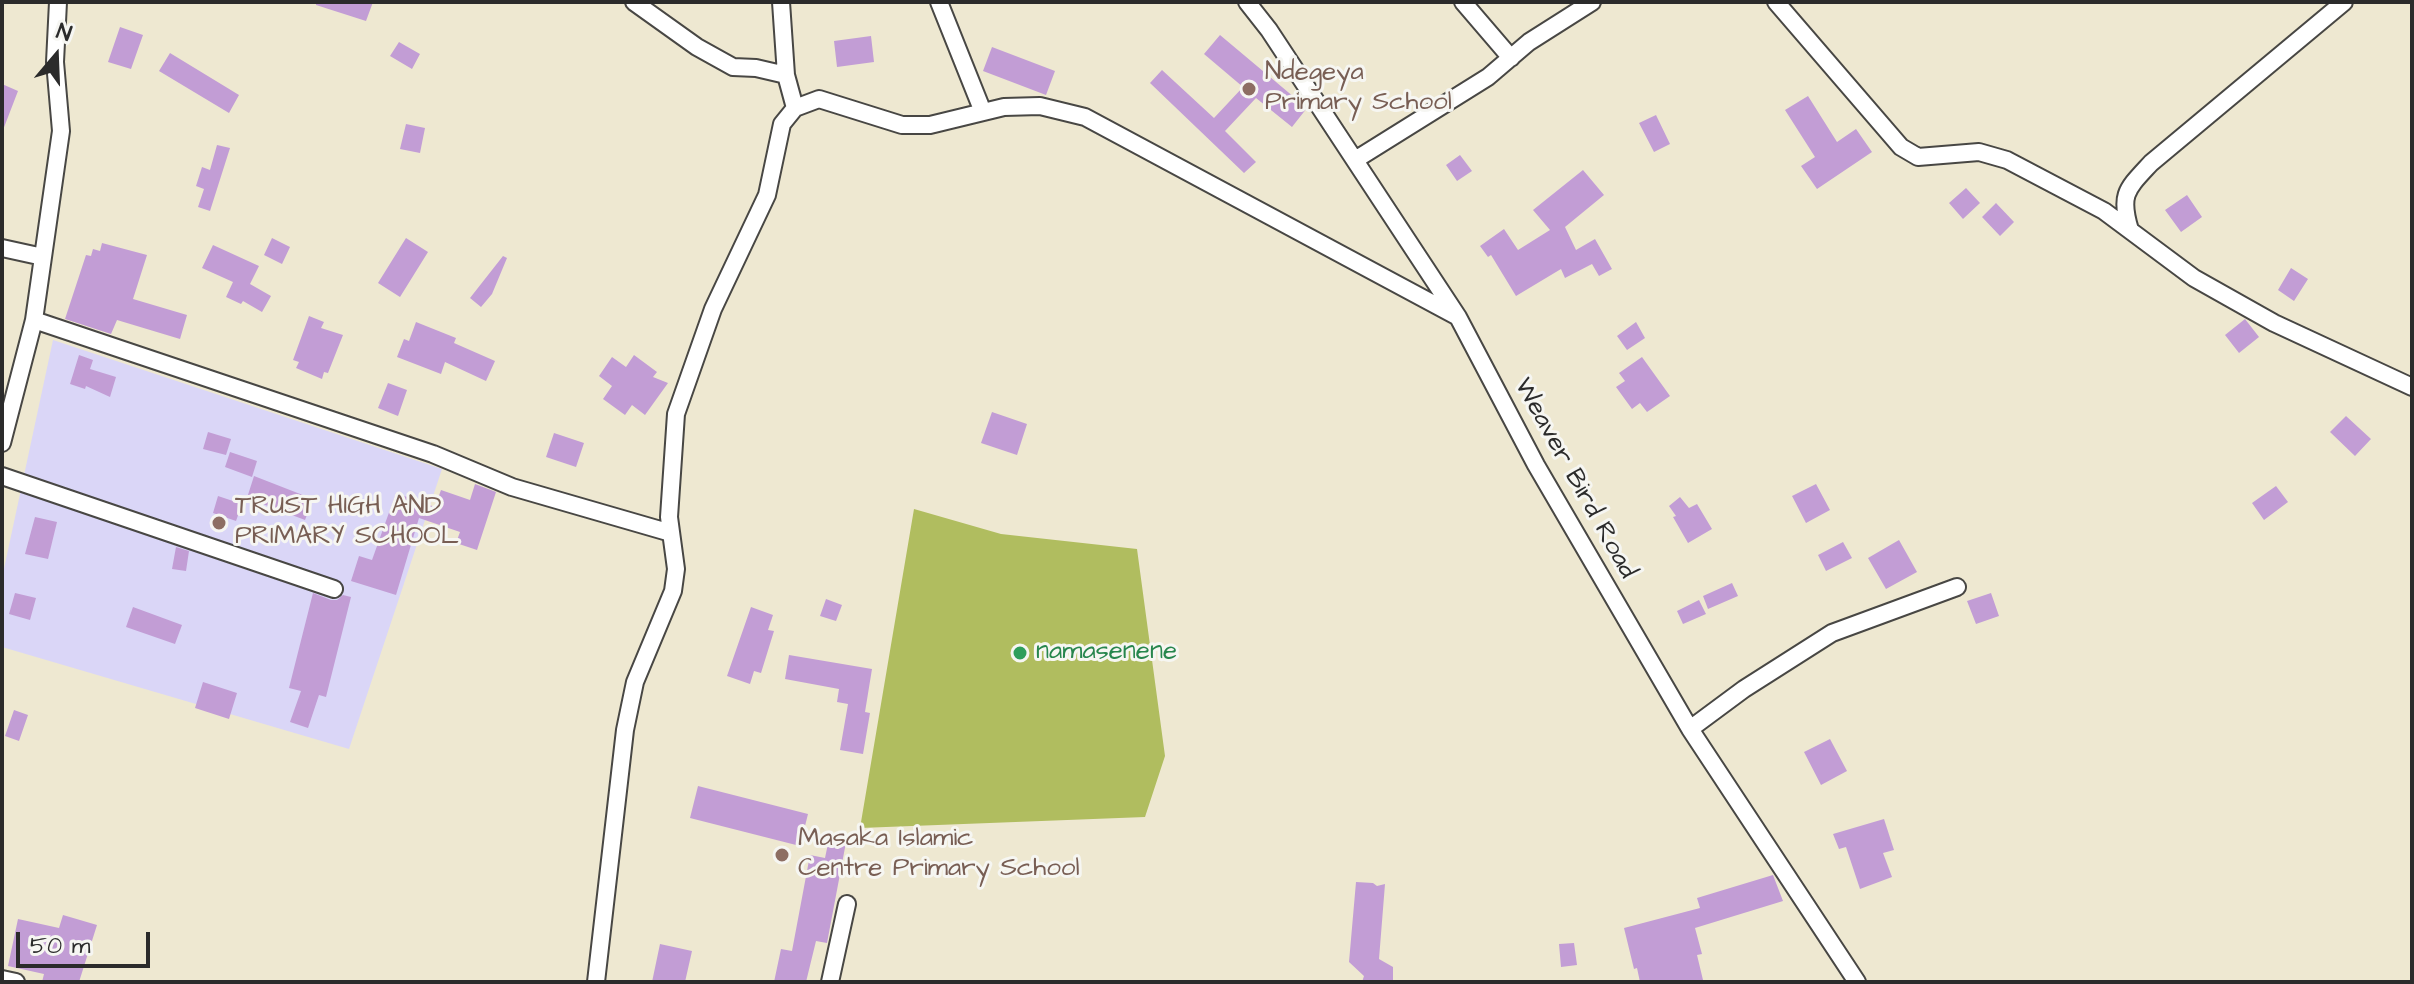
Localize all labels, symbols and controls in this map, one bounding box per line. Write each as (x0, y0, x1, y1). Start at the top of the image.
north arrow (16, 16, 96, 96)
text: N (52, 16, 76, 50)
place label: Ndegeya Primary School (1265, 58, 1452, 120)
marker: Ndegeya Primary School (1240, 80, 1258, 98)
street label: Weaver Bird Road (1506, 373, 1642, 585)
place label: TRUST HIGH AND PRIMARY SCHOOL (235, 492, 459, 554)
marker: TRUST HIGH AND PRIMARY SCHOOL (210, 514, 228, 532)
place label: namasenene (1036, 637, 1177, 669)
marker: namasenene (1011, 644, 1029, 662)
place label: Masaka Islamic Centre Primary School (798, 824, 1080, 886)
marker: Masaka Islamic Centre Primary School (773, 846, 791, 864)
scale bar (20, 916, 154, 966)
text: 50 m (30, 929, 90, 963)

